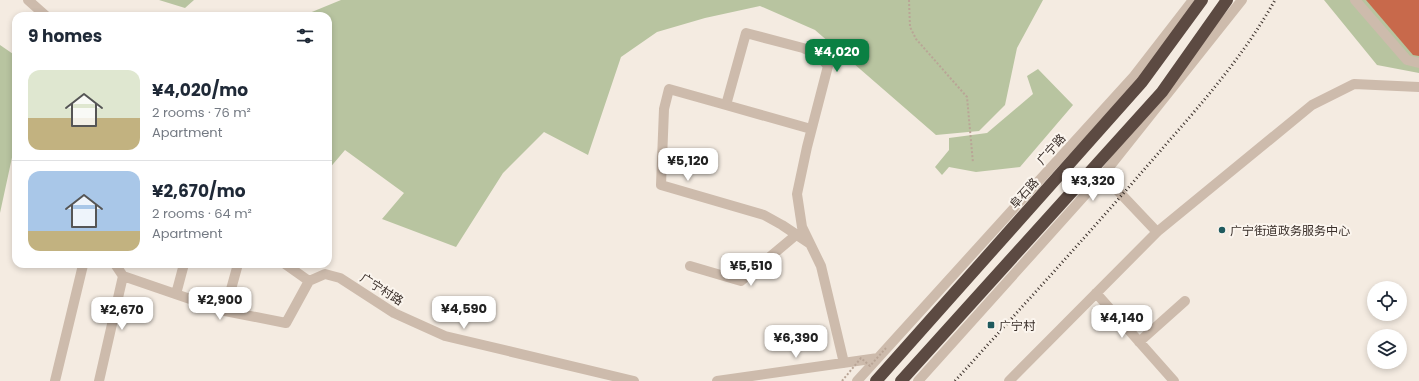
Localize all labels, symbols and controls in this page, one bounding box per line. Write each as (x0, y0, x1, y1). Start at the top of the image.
text: 9 homes (28, 24, 102, 48)
icon: filters (294, 25, 316, 47)
pin: ¥4,020 (804, 39, 870, 73)
text: ¥4,020 (814, 42, 860, 61)
text: ¥4,020/mo (152, 78, 248, 102)
icon: home (60, 86, 108, 134)
text: 2 rooms · 76 m² (152, 103, 251, 122)
text: Apartment (152, 123, 222, 142)
street label: 广宁路 (1033, 130, 1069, 168)
pin: ¥5,120 (655, 148, 721, 182)
text: ¥5,120 (667, 151, 709, 170)
pin: ¥3,320 (1060, 168, 1126, 202)
text: ¥3,320 (1071, 171, 1115, 190)
street label: 阜石路 (1006, 174, 1042, 212)
text: ¥2,670/mo (152, 179, 246, 203)
icon: home (60, 187, 108, 235)
text: 2 rooms · 64 m² (152, 204, 252, 223)
place label: 广宁街道政务服务中心 (1230, 222, 1350, 239)
text: Apartment (152, 224, 222, 243)
marker: 广宁街道政务服务中心 (1217, 225, 1227, 235)
pin: ¥5,510 (718, 253, 784, 287)
text: ¥5,510 (730, 256, 772, 275)
street label: 广宁村路 (357, 269, 407, 309)
map controls (1367, 281, 1407, 369)
button: locate (1367, 281, 1407, 321)
pin: ¥2,900 (187, 287, 253, 321)
text: ¥2,900 (198, 290, 242, 309)
pin: ¥4,590 (431, 296, 497, 330)
pin: ¥2,670 (89, 297, 155, 331)
text: ¥4,590 (441, 299, 487, 318)
text: ¥2,670 (100, 300, 144, 319)
pin: ¥4,140 (1089, 305, 1155, 339)
text: ¥4,140 (1100, 308, 1144, 327)
place label: 广宁村 (999, 317, 1036, 334)
marker: 广宁村 (986, 320, 996, 330)
pin: ¥6,390 (763, 325, 829, 359)
text: ¥6,390 (773, 328, 819, 347)
button: layers (1367, 329, 1407, 369)

